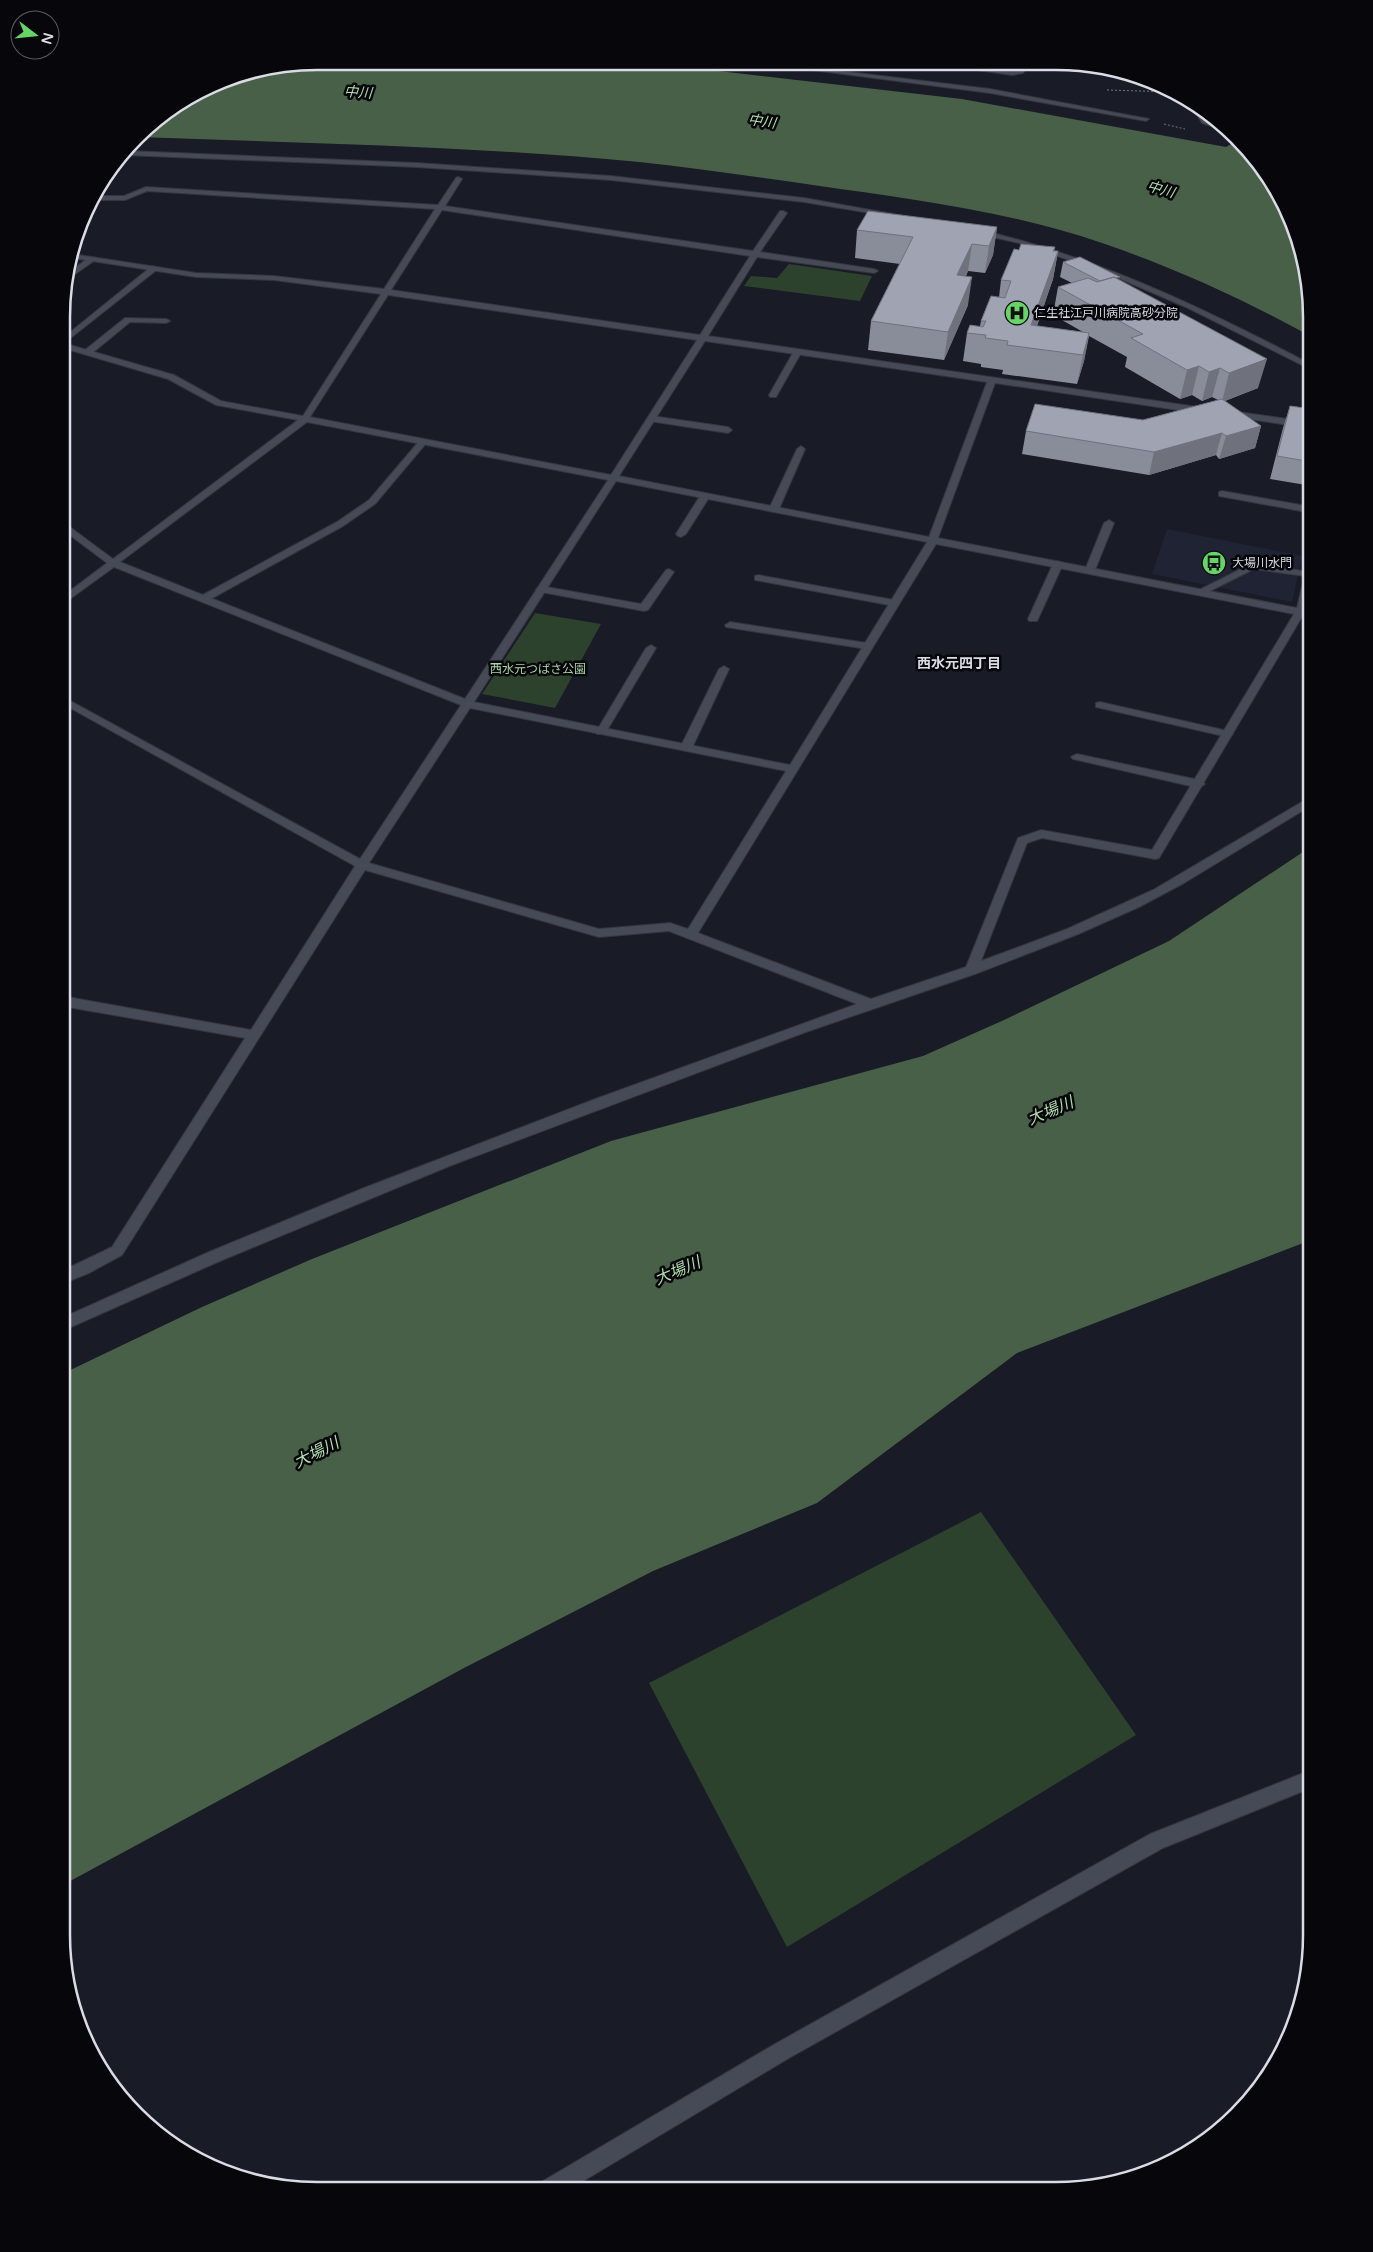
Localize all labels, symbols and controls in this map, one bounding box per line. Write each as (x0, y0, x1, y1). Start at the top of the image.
north arrow (10, 10, 60, 60)
text: N (37, 31, 57, 46)
water label: 中川 (343, 83, 375, 102)
water label: 中川 (747, 111, 779, 132)
water label: 中川 (1145, 177, 1179, 202)
hospital icon: 仁生社江戸川病院高砂分院 (1004, 300, 1030, 326)
place label: 仁生社江戸川病院高砂分院 (1034, 306, 1178, 320)
bus stop icon: 大場川水門 (1201, 550, 1227, 576)
place label: 大場川水門 (1232, 556, 1292, 570)
district label: 西水元四丁目 (917, 655, 1001, 672)
park label: 西水元つばさ公園 (490, 662, 586, 676)
water label: 大場川 (1024, 1092, 1078, 1130)
water label: 大場川 (651, 1252, 705, 1290)
water label: 大場川 (291, 1432, 344, 1473)

